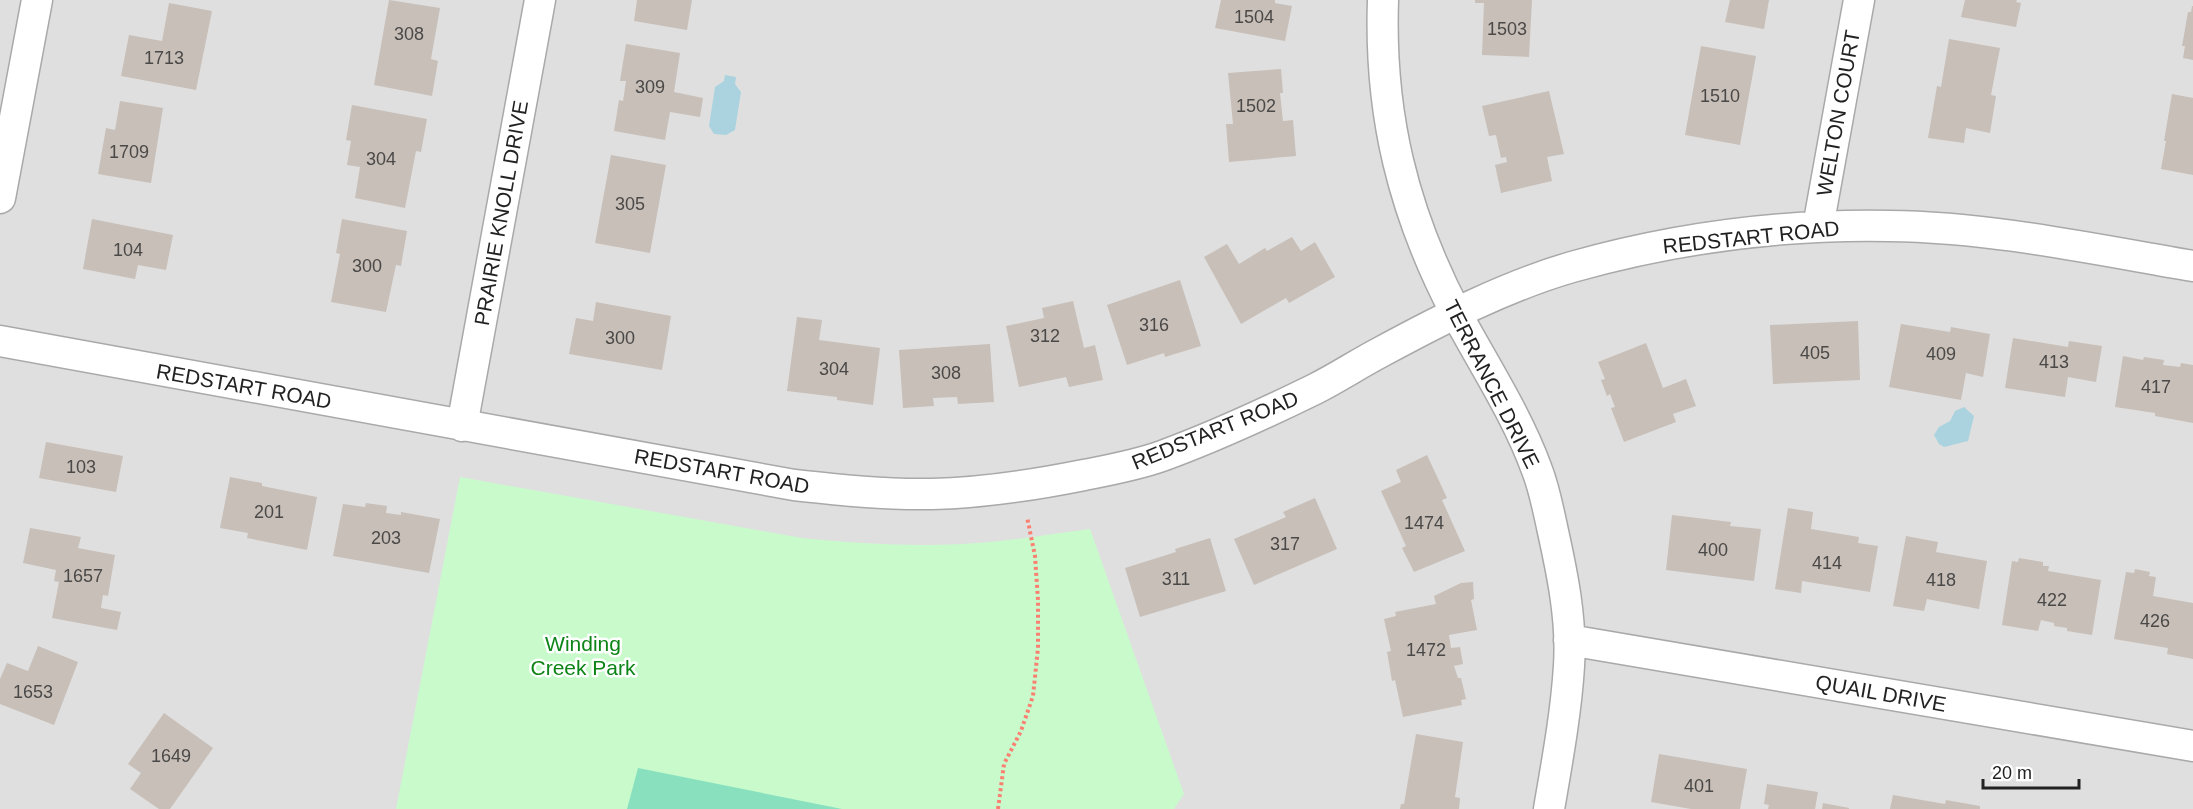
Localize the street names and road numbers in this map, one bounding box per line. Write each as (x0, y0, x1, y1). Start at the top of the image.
street label: WELTON COURT (1812, 28, 1864, 198)
street label: PRAIRIE KNOLL DRIVE (470, 99, 532, 327)
street label: REDSTART ROAD (1662, 216, 1840, 258)
street label: TERRANCE DRIVE (1440, 296, 1544, 472)
street label: REDSTART ROAD (155, 359, 333, 413)
street label: REDSTART ROAD (1128, 386, 1302, 474)
street label: REDSTART ROAD (633, 444, 811, 498)
street label: QUAIL DRIVE (1814, 670, 1948, 716)

